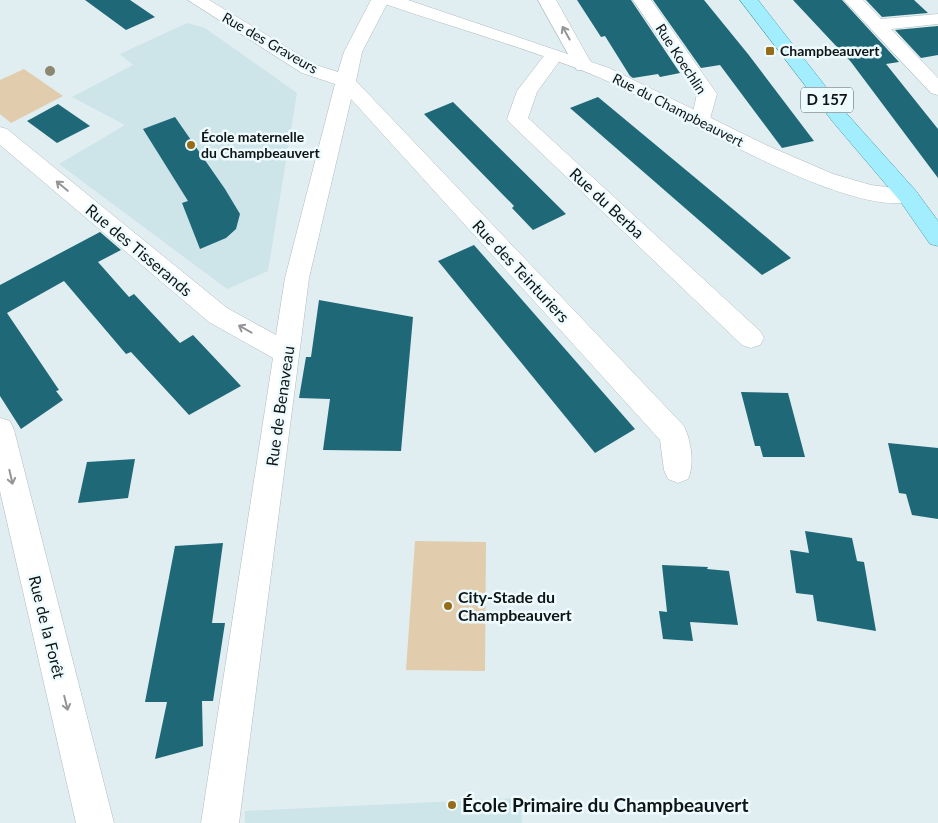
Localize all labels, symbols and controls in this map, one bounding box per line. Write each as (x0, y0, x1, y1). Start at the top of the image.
street label: Rue des Graveurs (219, 8, 321, 77)
street label: Rue Koechlin (652, 20, 710, 97)
one-way arrow (561, 26, 571, 41)
place label: Champbeauvert (780, 42, 880, 59)
marker: Champbeauvert (764, 45, 776, 57)
street label: Rue du Champbeauvert (610, 69, 746, 150)
road number: D 157 (801, 88, 853, 112)
place label: École maternelle du Champbeauvert (201, 128, 320, 161)
marker: École maternelle du Champbeauvert (185, 139, 197, 151)
street label: Rue du Berba (566, 163, 648, 242)
one-way arrow (56, 180, 69, 191)
street label: Rue des Tisserands (82, 200, 196, 300)
street label: Rue des Teinturiers (469, 215, 574, 326)
one-way arrow (238, 324, 252, 334)
street label: Rue de Benaveau (262, 344, 297, 467)
one-way arrow (7, 469, 16, 485)
street label: Rue de la Forêt (26, 573, 70, 681)
place label: City-Stade du Champbeauvert (458, 587, 572, 624)
marker: City-Stade du Champbeauvert (442, 600, 454, 612)
one-way arrow (62, 695, 71, 711)
place label: École Primaire du Champbeauvert (462, 793, 748, 816)
marker: École Primaire du Champbeauvert (446, 799, 458, 811)

